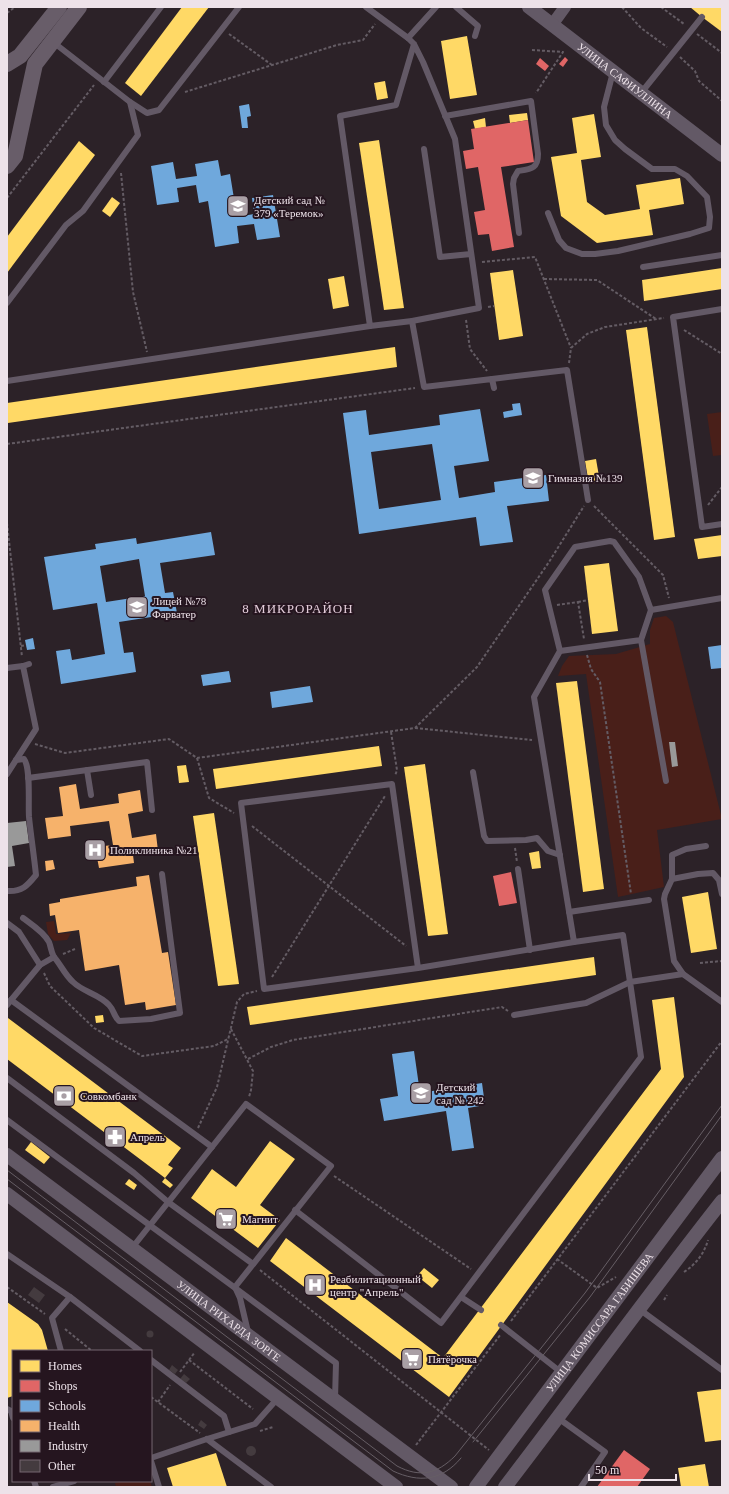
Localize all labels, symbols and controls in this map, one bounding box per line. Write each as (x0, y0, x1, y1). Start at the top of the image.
street label: УЛИЦА САФИУЛЛИНА (575, 40, 675, 121)
school or university icon: Детский сад № 379 «Теремок» (225, 193, 251, 219)
place label: Детский сад № 379 «Теремок» (254, 194, 325, 219)
school or university icon: Гимназия №139 (520, 465, 546, 491)
place label: Гимназия №139 (548, 472, 623, 484)
school or university icon: Лицей №78 Фарватер (124, 594, 150, 620)
place label: Лицей №78 Фарватер (152, 595, 207, 620)
district label: 8 МИКРОРАЙОН (242, 601, 354, 616)
hospital icon: Поликлиника №21 (82, 837, 108, 863)
place label: Поликлиника №21 (110, 844, 197, 856)
school or university icon: Детский сад № 242 (408, 1080, 434, 1106)
place label: Детский сад № 242 (436, 1081, 484, 1106)
bank icon: Совкомбанк (51, 1083, 77, 1109)
place label: Совкомбанк (80, 1090, 137, 1102)
pharmacy icon: Апрель (102, 1124, 128, 1150)
place label: Апрель (130, 1131, 165, 1143)
supermarket icon: Магнит (213, 1206, 239, 1232)
place label: Магнит (242, 1213, 278, 1225)
street label: УЛИЦА КОМИССАРА ГАБИШЕВА (543, 1250, 655, 1394)
hospital icon: Реабилитационный центр "Апрель" (302, 1272, 328, 1298)
place label: Реабилитационный центр "Апрель" (330, 1273, 421, 1298)
street label: УЛИЦА РИХАРДА ЗОРГЕ (174, 1278, 283, 1364)
supermarket icon: Пятёрочка (399, 1346, 425, 1372)
legend (12, 1350, 152, 1482)
place label: Пятёрочка (428, 1353, 477, 1365)
text: Homes (48, 1359, 82, 1373)
text: Shops (48, 1379, 78, 1393)
text: Schools (48, 1399, 86, 1413)
text: Health (48, 1419, 80, 1433)
text: Industry (48, 1439, 88, 1453)
scale bar (589, 1456, 676, 1482)
text: Other (48, 1459, 75, 1473)
text: 50 m (595, 1463, 620, 1477)

